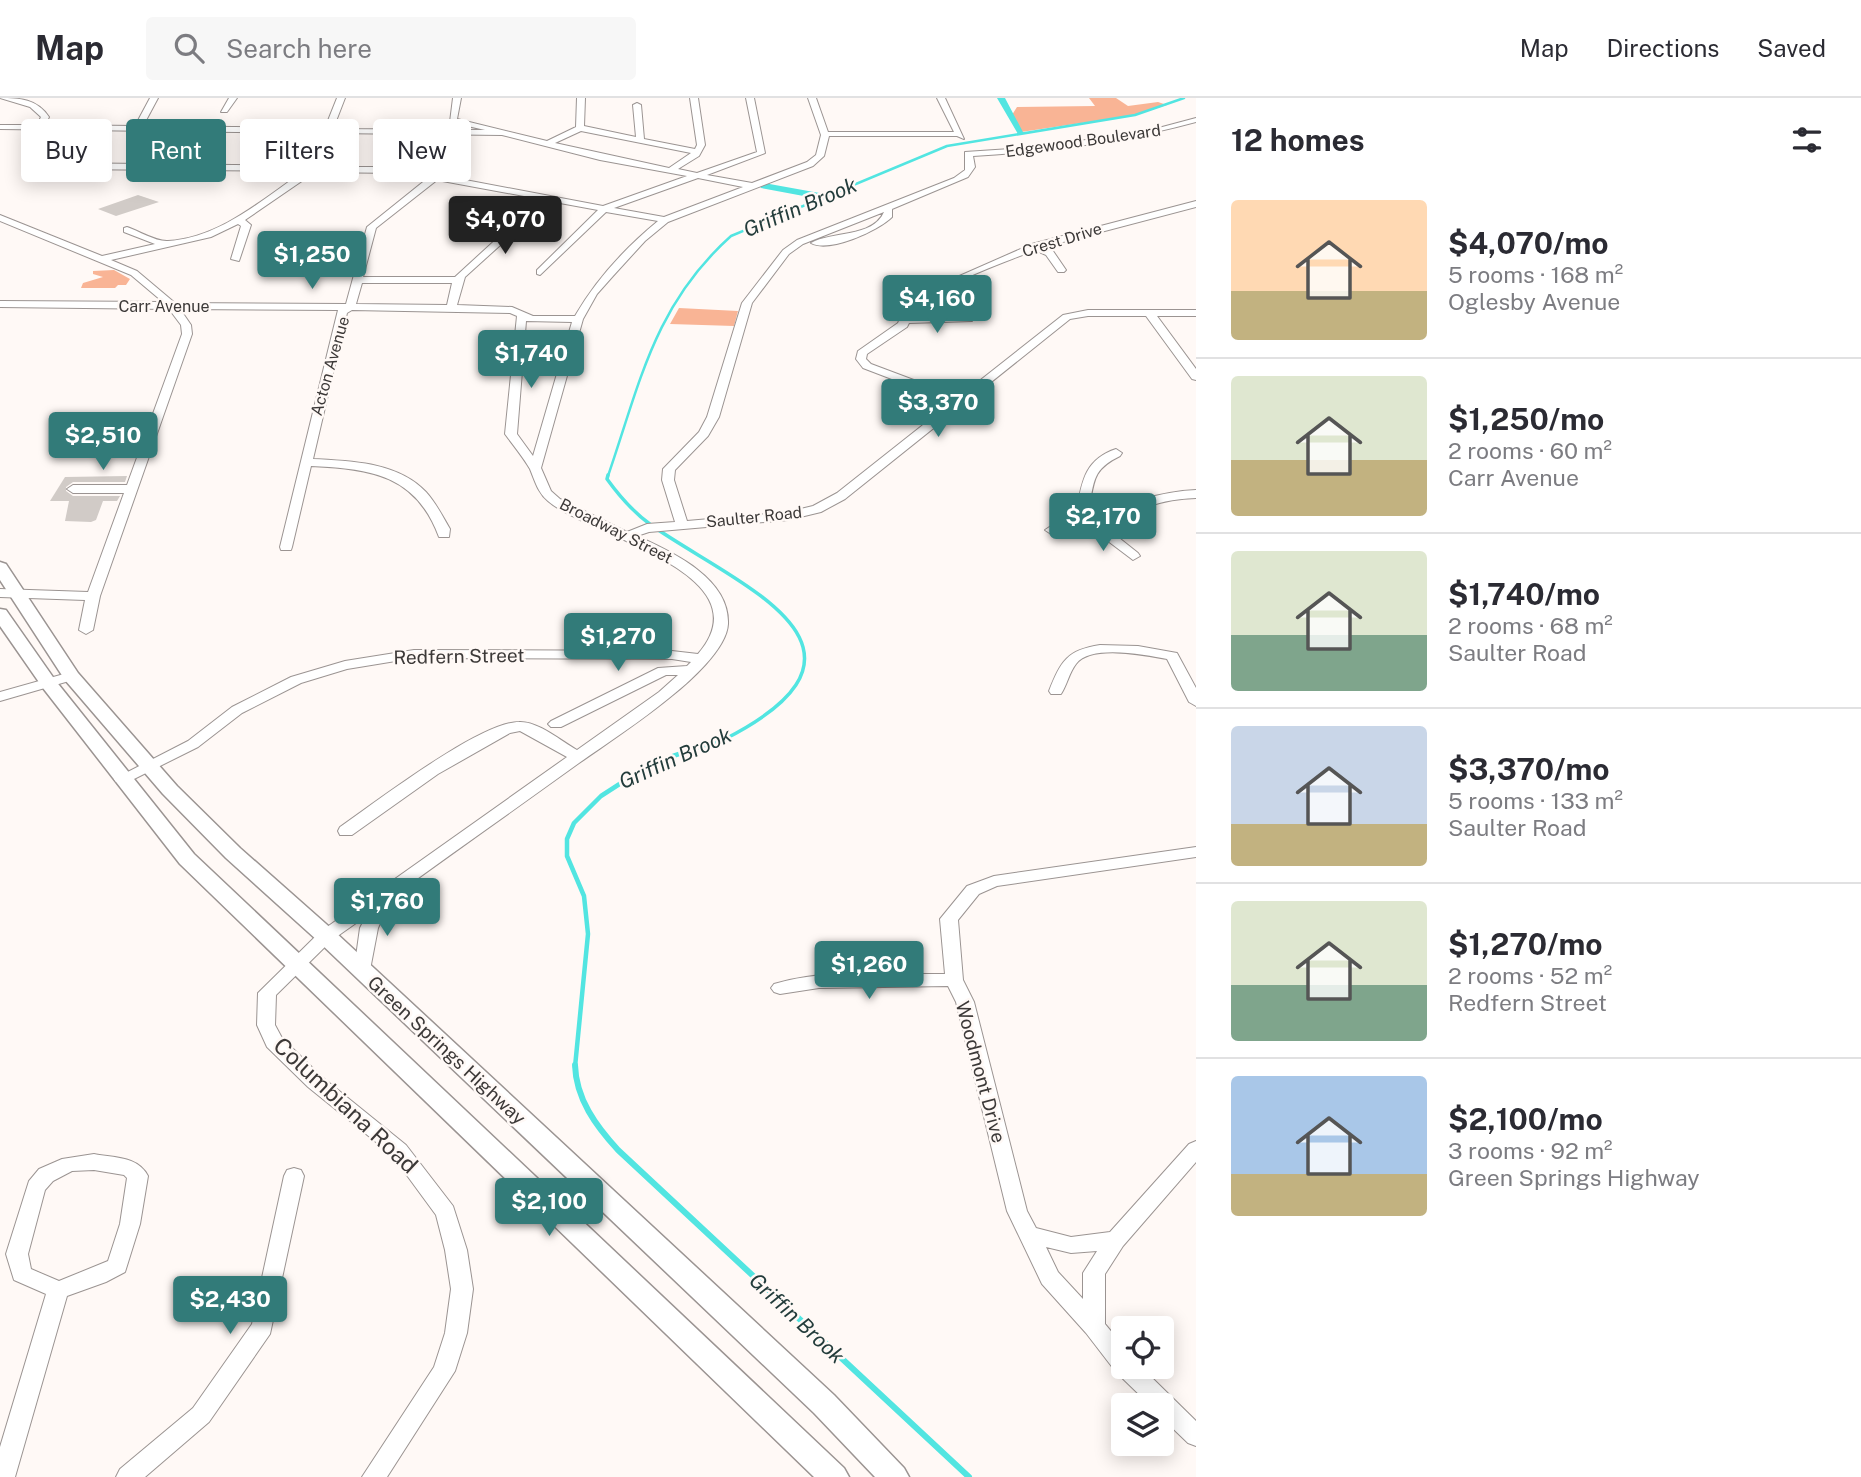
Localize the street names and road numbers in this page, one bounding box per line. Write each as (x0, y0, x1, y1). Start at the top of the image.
street label: Edgewood Boulevard (1004, 121, 1162, 161)
street label: Crest Drive (1020, 219, 1104, 261)
street label: Carr Avenue (118, 297, 210, 316)
street label: Acton Avenue (307, 314, 353, 418)
street label: Broadway Street (556, 494, 676, 568)
street label: Saulter Road (705, 503, 803, 531)
street label: Redfern Street (393, 644, 525, 668)
street label: Green Springs Highway (363, 971, 531, 1129)
street label: Woodmont Drive (952, 999, 1010, 1145)
street label: Columbiana Road (268, 1031, 424, 1179)

